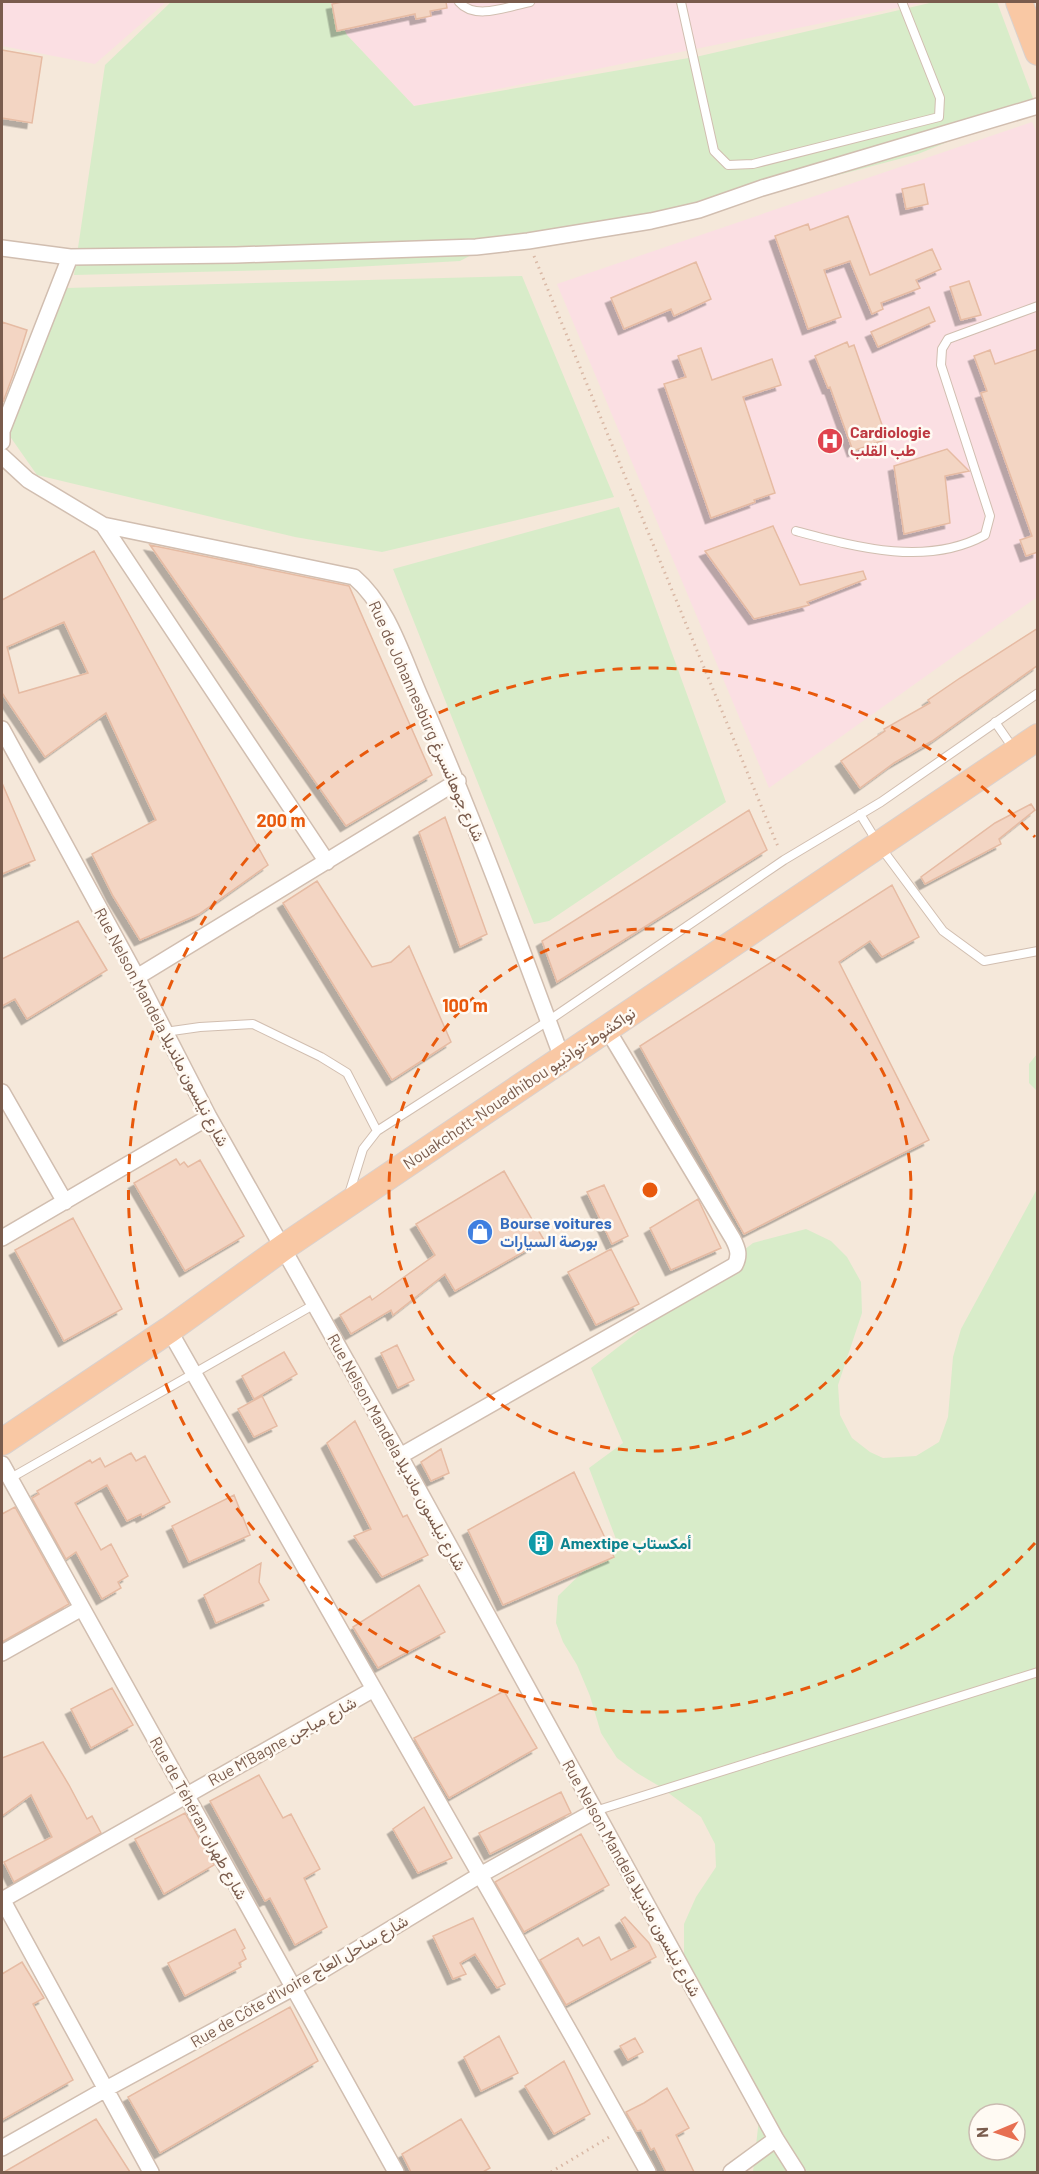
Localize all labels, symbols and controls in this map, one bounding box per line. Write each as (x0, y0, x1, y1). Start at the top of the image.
place label: Cardiologie طب القلب (850, 422, 931, 460)
hospital icon: Cardiologie طب القلب (815, 426, 845, 456)
street label: Rue de Johannesburg شارع جوهانسبرغ (363, 598, 489, 845)
text: 200 m (256, 809, 306, 831)
street label: Rue Nelson Mandela شارع نيلسون مانديلا (89, 904, 234, 1151)
text: 100 m (442, 994, 488, 1016)
street label: Nouakchott-Nouadhibou نواكشوط-نواذيبو (399, 1003, 640, 1174)
centre of rings (640, 1180, 660, 1200)
place label: Bourse voitures بورصة السيارات (500, 1213, 612, 1252)
shop icon: Bourse voitures بورصة السيارات (465, 1217, 495, 1247)
street label: Rue Nelson Mandela شارع نيلسون مانديلا (322, 1330, 471, 1575)
building icon: Amextipe أمكستاب (526, 1528, 556, 1558)
place label: Amextipe أمكستاب (560, 1533, 692, 1553)
street label: Rue M'Bagne شارع مباجن (204, 1692, 361, 1792)
street label: Rue de Téhéran شارع طهران (144, 1733, 252, 1904)
street label: Rue Nelson Mandela شارع نيلسون مانديلا (557, 1756, 706, 2001)
street label: Rue de Côte d'Ivoire شارع ساحل العاج (187, 1910, 412, 2053)
north arrow (967, 2102, 1027, 2162)
text: N (972, 2127, 991, 2138)

